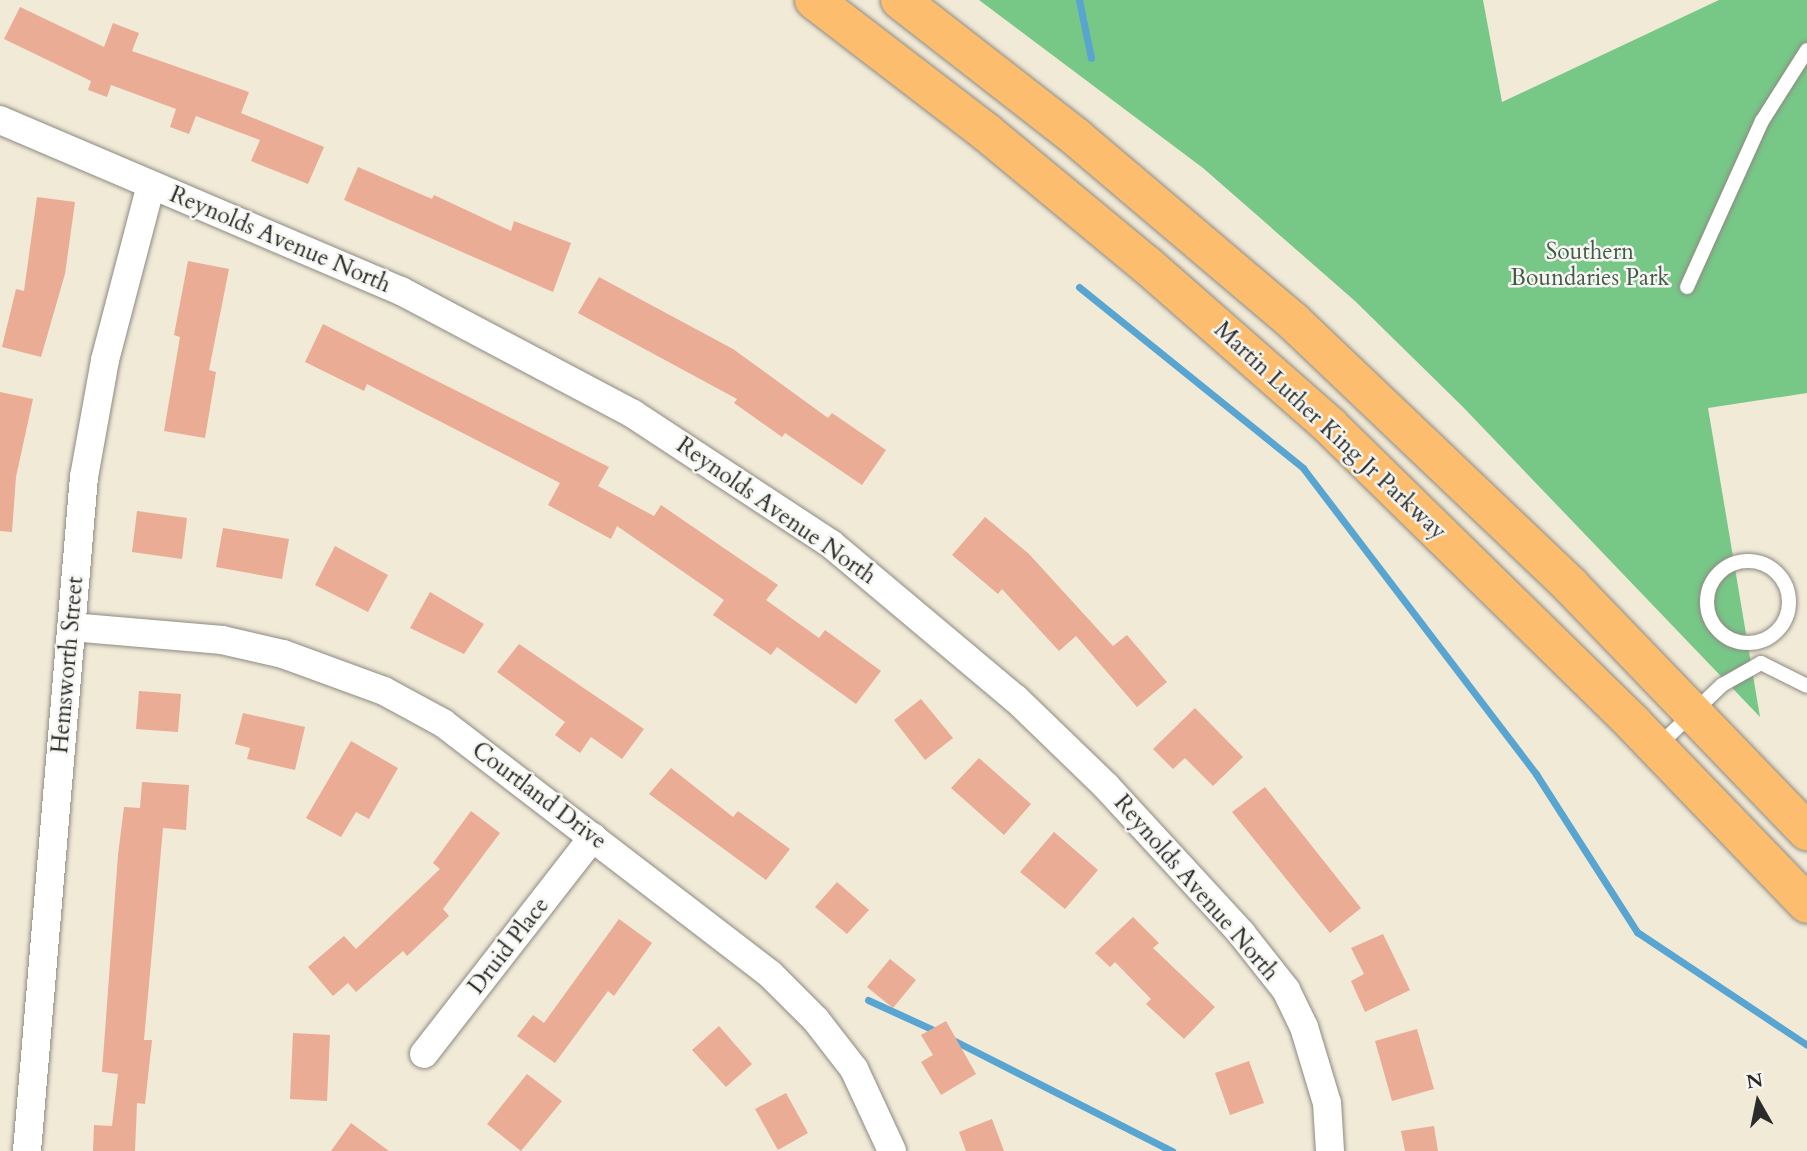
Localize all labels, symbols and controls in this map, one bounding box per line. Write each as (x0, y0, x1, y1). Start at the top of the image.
street label: Reynolds Avenue North (165, 181, 395, 299)
park label: Southern Boundaries Park (1510, 238, 1670, 292)
street label: Martin Luther King Jr Parkway (1208, 316, 1452, 546)
street label: Reynolds Avenue North (671, 432, 881, 590)
street label: Hemsworth Street (47, 575, 89, 755)
street label: Courtland Drive (466, 736, 612, 856)
street label: Reynolds Avenue North (1108, 789, 1284, 987)
street label: Druid Place (463, 892, 555, 1000)
north arrow (1723, 1067, 1793, 1137)
text: N (1745, 1067, 1765, 1095)

